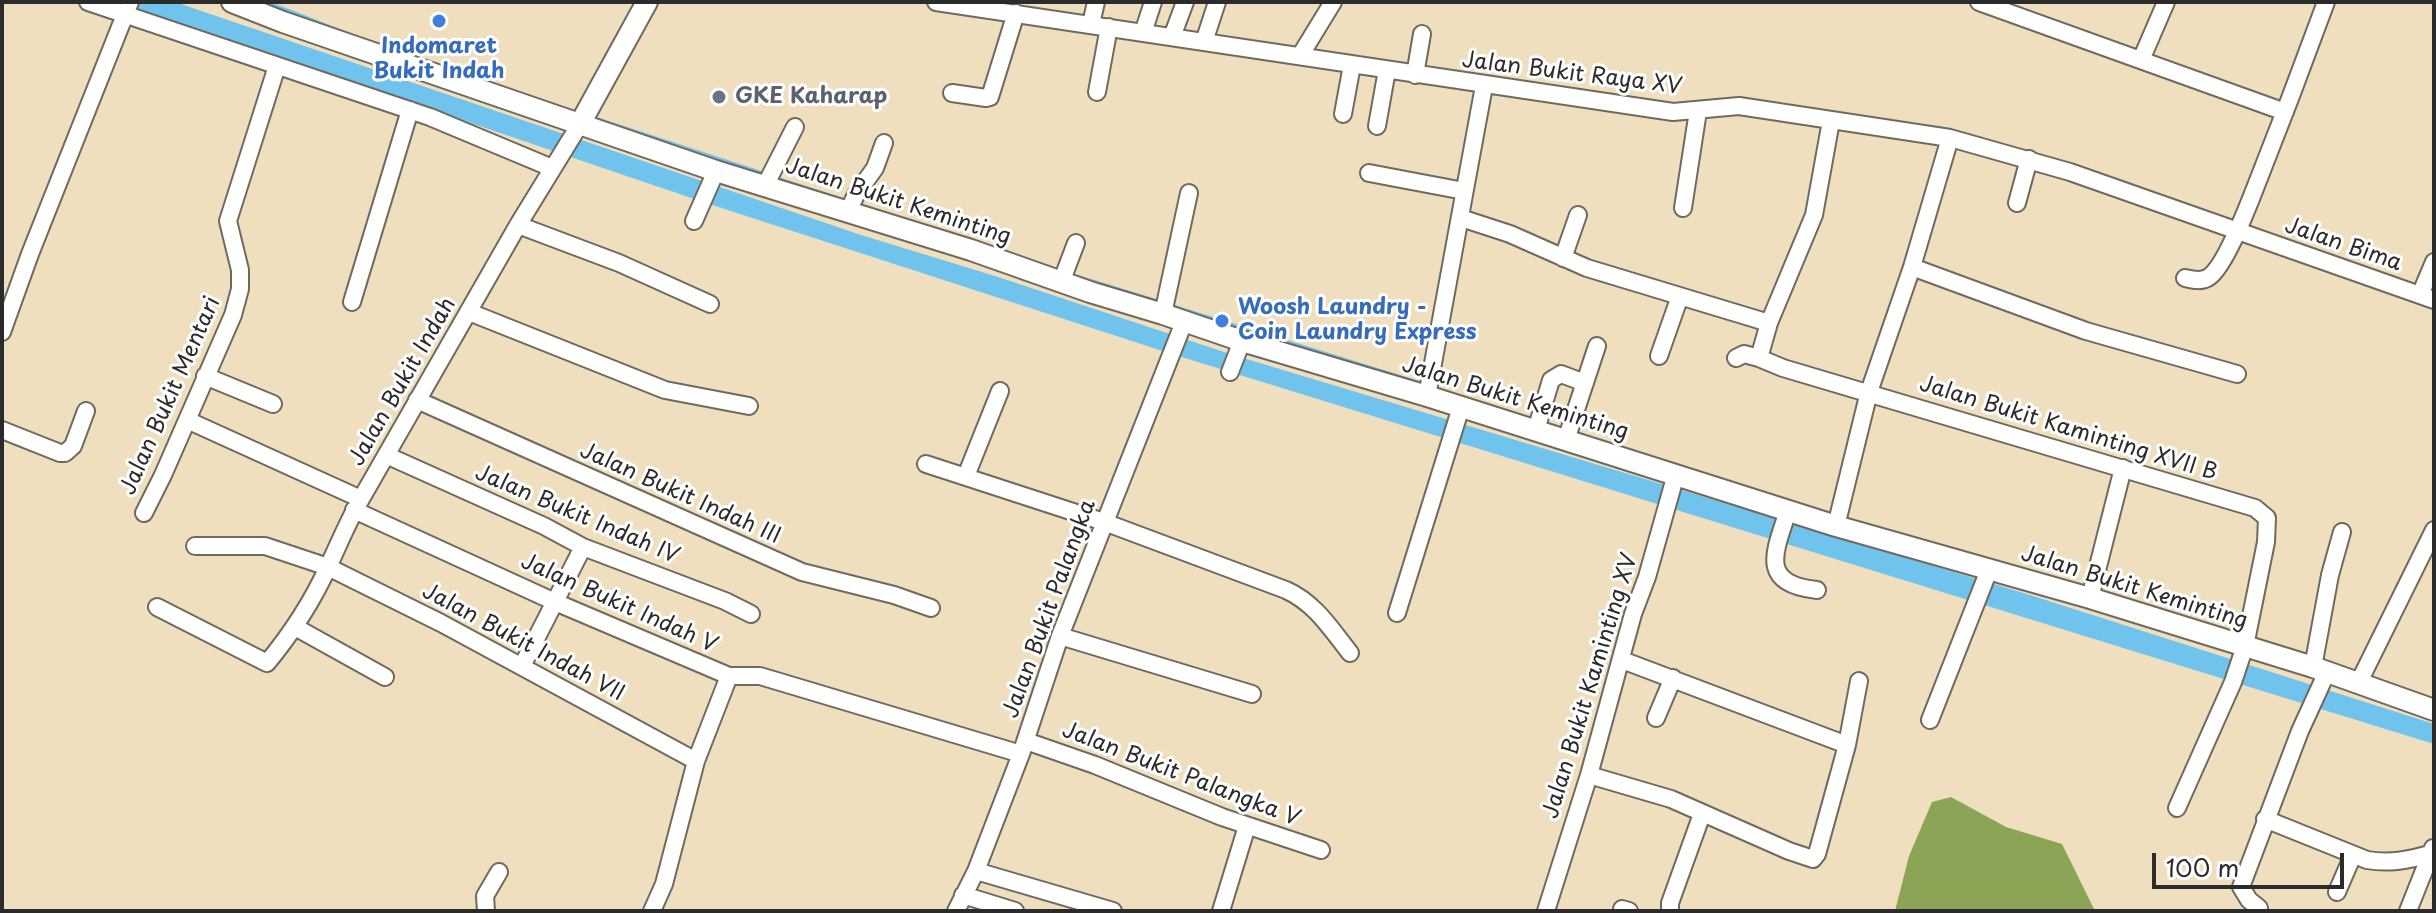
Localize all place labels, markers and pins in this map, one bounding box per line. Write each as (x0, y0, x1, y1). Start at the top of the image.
marker: Indomaret Bukit Indah (430, 12, 448, 30)
place label: Indomaret Bukit Indah (373, 34, 505, 86)
place label: GKE Kaharap (735, 84, 887, 110)
marker: GKE Kaharap (710, 88, 728, 106)
place label: Woosh Laundry - Coin Laundry Express (1238, 295, 1477, 346)
marker: Woosh Laundry - Coin Laundry Express (1213, 312, 1231, 330)

